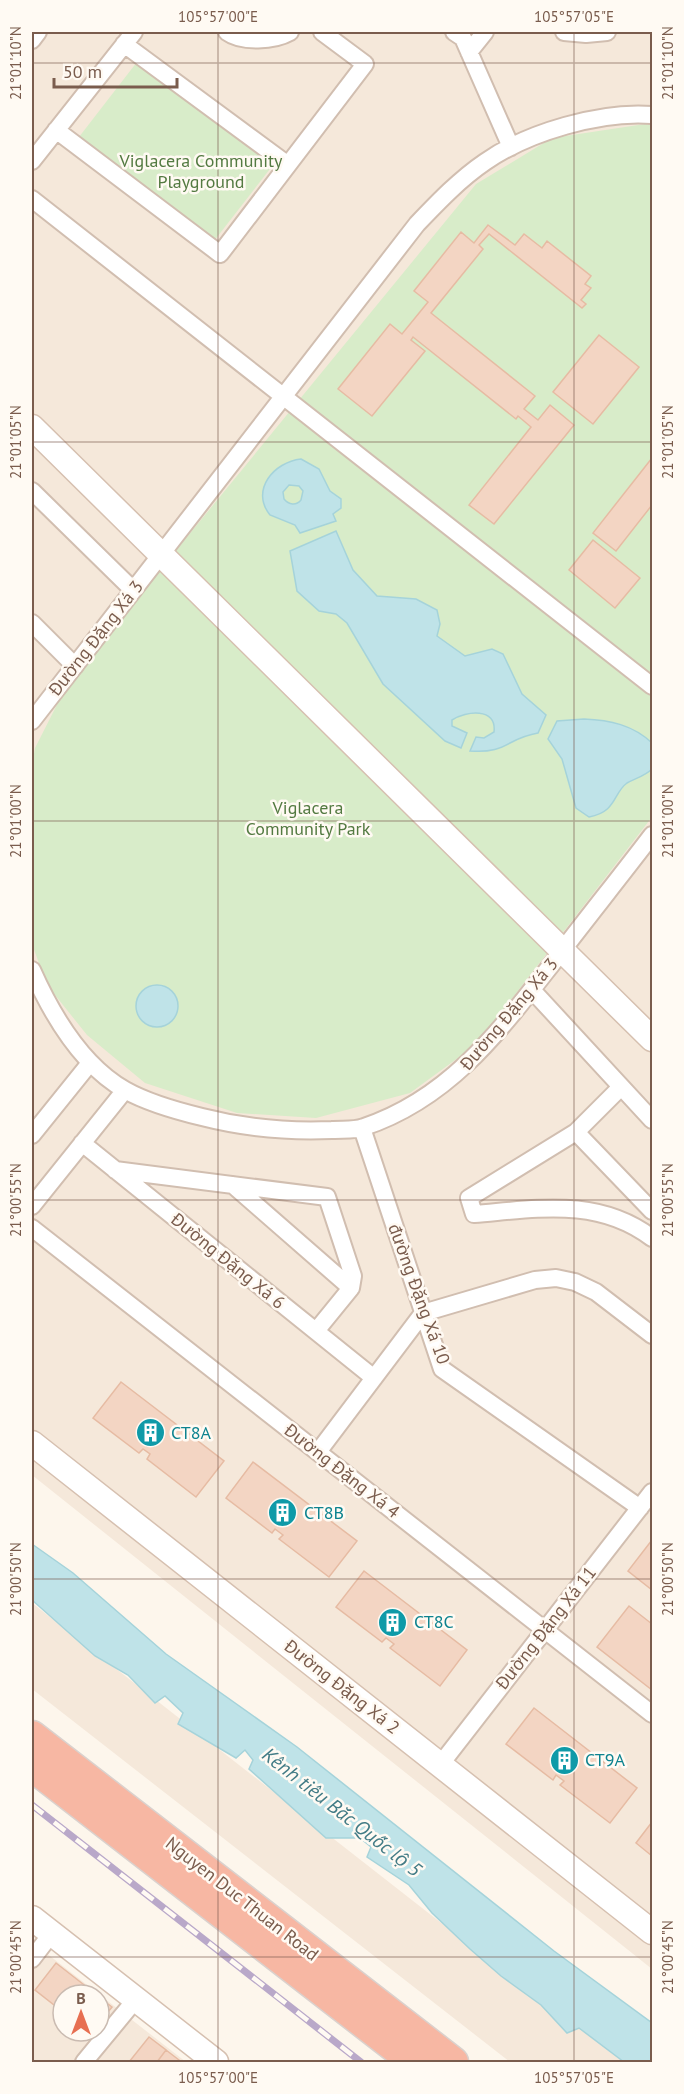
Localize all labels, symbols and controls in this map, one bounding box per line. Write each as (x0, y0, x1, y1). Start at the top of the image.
text: 105°57'00"E (178, 7, 258, 26)
text: 105°57'05"E (534, 7, 614, 26)
text: 21°01'10"N (6, 26, 25, 100)
text: 21°01'10"N (658, 26, 677, 100)
scale bar (54, 51, 177, 89)
text: 50 m (63, 60, 102, 83)
park label: Viglacera Community Playground (119, 149, 283, 193)
text: 21°01'05"N (6, 405, 25, 479)
text: 21°01'05"N (658, 405, 677, 479)
street label: Đường Đặng Xá 3 (43, 575, 148, 701)
text: 21°01'00"N (6, 784, 25, 858)
text: 21°01'00"N (658, 784, 677, 858)
park label: Viglacera Community Park (246, 796, 371, 840)
street label: Đường Đặng Xá 3 (454, 953, 563, 1076)
text: 21°00'55"N (6, 1163, 25, 1237)
text: 21°00'55"N (658, 1163, 677, 1237)
street label: Đường Đặng Xá 6 (166, 1207, 290, 1314)
street label: đường Đặng Xá 10 (383, 1220, 456, 1367)
building icon: CT8A (134, 1417, 166, 1449)
street label: Đường Đặng Xá 4 (279, 1418, 405, 1523)
place label: CT8A (171, 1421, 212, 1444)
building icon: CT8B (267, 1497, 299, 1529)
place label: CT8B (304, 1501, 344, 1524)
text: 21°00'50"N (6, 1542, 25, 1616)
text: 21°00'50"N (658, 1542, 677, 1616)
street label: Đường Đặng Xá 11 (490, 1561, 601, 1695)
building icon: CT8C (377, 1606, 409, 1638)
place label: CT8C (414, 1610, 454, 1633)
street label: Đường Đặng Xá 2 (279, 1634, 405, 1739)
water label: Kênh tiêu Bắc Quốc lộ 5 (257, 1742, 427, 1883)
building icon: CT9A (548, 1744, 580, 1776)
place label: CT9A (585, 1748, 626, 1771)
street label: Nguyen Duc Thuan Road (161, 1832, 324, 1966)
text: 21°00'45"N (6, 1920, 25, 1994)
text: 21°00'45"N (658, 1920, 677, 1994)
north arrow (51, 1983, 111, 2043)
text: B (76, 1988, 86, 2008)
text: 105°57'00"E (178, 2068, 258, 2087)
text: 105°57'05"E (534, 2068, 614, 2087)

